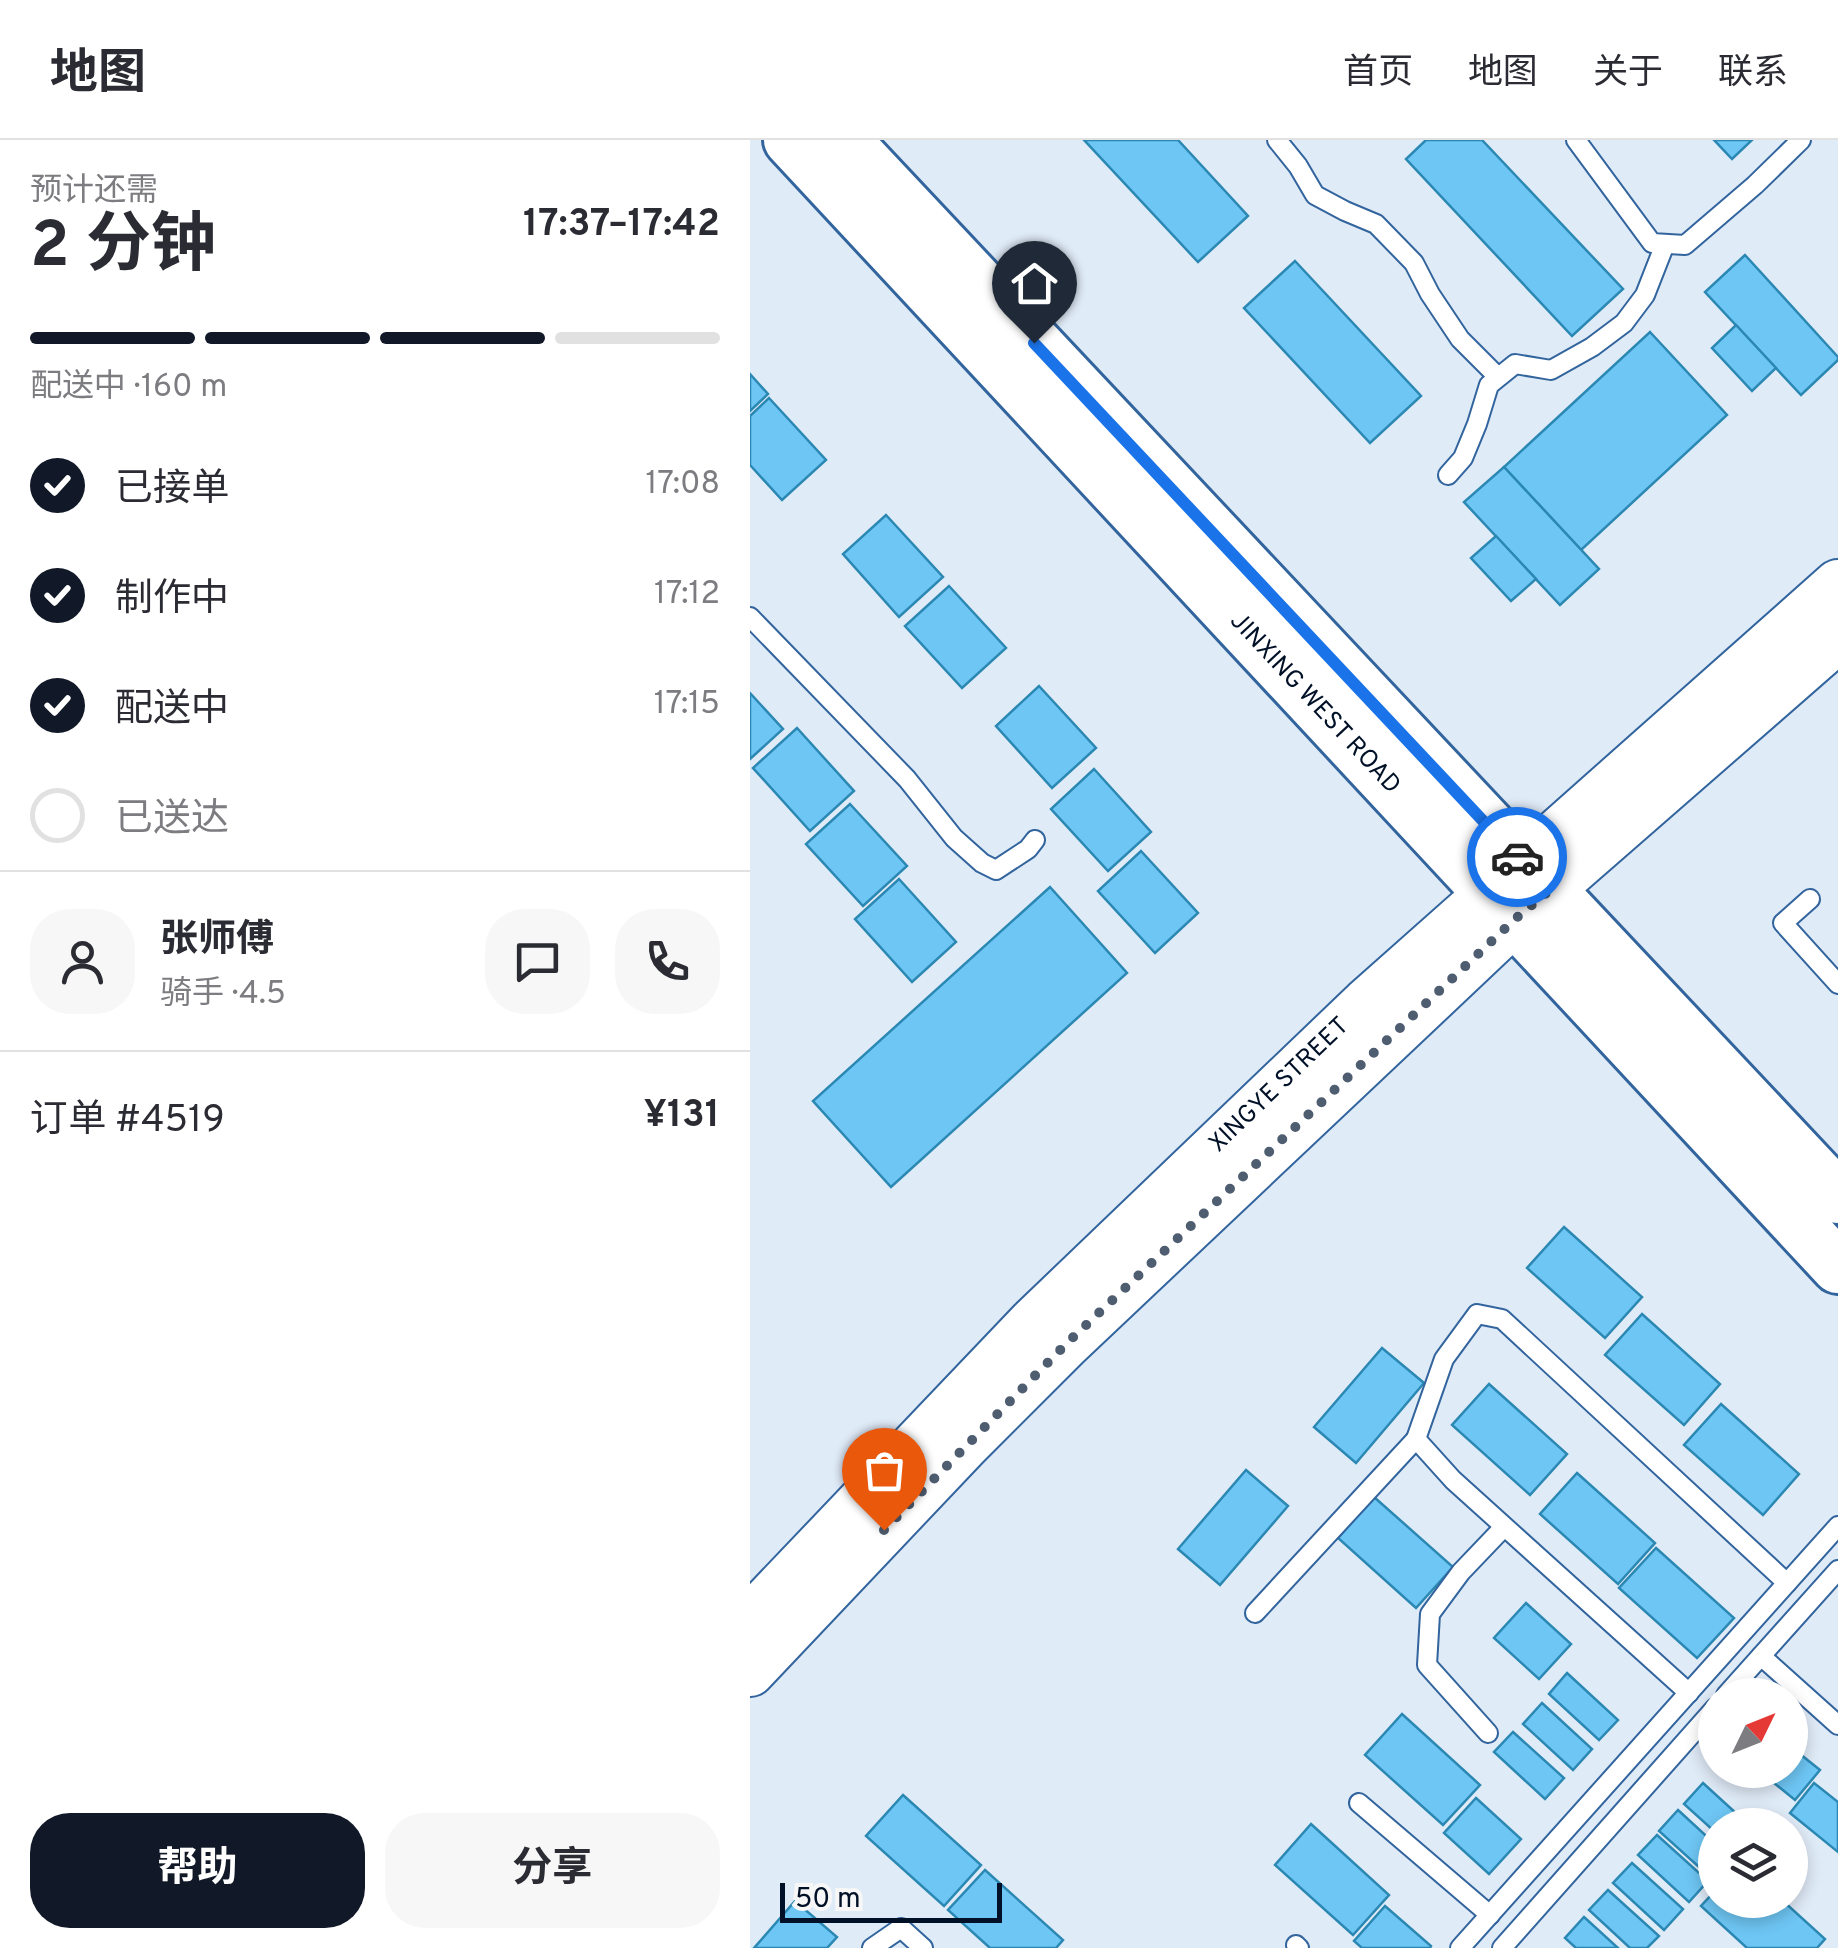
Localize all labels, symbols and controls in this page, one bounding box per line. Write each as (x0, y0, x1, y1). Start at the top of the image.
text: 地图 (50, 46, 146, 106)
text: 首页 (1343, 52, 1413, 96)
text: 地图 (1468, 52, 1538, 96)
text: 关于 (1593, 52, 1663, 96)
text: 联系 (1718, 52, 1788, 96)
text: 预计还需 (30, 172, 158, 212)
text: 17:37–17:42 (523, 201, 720, 250)
text: 2 分钟 (30, 208, 216, 290)
pin (992, 241, 1077, 344)
icon: home (1007, 256, 1062, 311)
text: 配送中 · 160 m (30, 368, 227, 408)
icon: check (30, 458, 85, 513)
text: 17:08 (645, 465, 720, 505)
text: 已接单 (115, 466, 229, 515)
icon: check (30, 568, 85, 623)
text: 17:12 (654, 575, 720, 615)
text: 制作中 (115, 576, 229, 625)
street label: JINXING WEST ROAD (1222, 606, 1407, 802)
icon: check (30, 678, 85, 733)
text: 17:15 (654, 685, 720, 725)
text: 配送中 (115, 686, 229, 735)
text: 已送达 (115, 796, 229, 845)
courier (1467, 807, 1567, 907)
icon: car (1490, 830, 1545, 885)
button: person (30, 909, 135, 1014)
button: chat (485, 909, 590, 1014)
button: phone (615, 909, 720, 1014)
text: 张师傅 (160, 917, 274, 966)
text: 骑手 · 4.5 (160, 975, 286, 1015)
street label: XINGYE STREET (1203, 1011, 1357, 1160)
text: ¥131 (644, 1092, 720, 1141)
text: 订单 #4519 (30, 1097, 225, 1146)
pin (842, 1428, 927, 1531)
icon: bag (857, 1443, 912, 1498)
north arrow (1698, 1678, 1808, 1788)
map controls (1698, 1678, 1808, 1918)
button: layers (1698, 1808, 1808, 1918)
button: 帮助 (30, 1813, 365, 1928)
button: 分享 (385, 1813, 720, 1928)
scale bar (780, 1878, 1002, 1922)
text: 50 m (795, 1882, 861, 1918)

